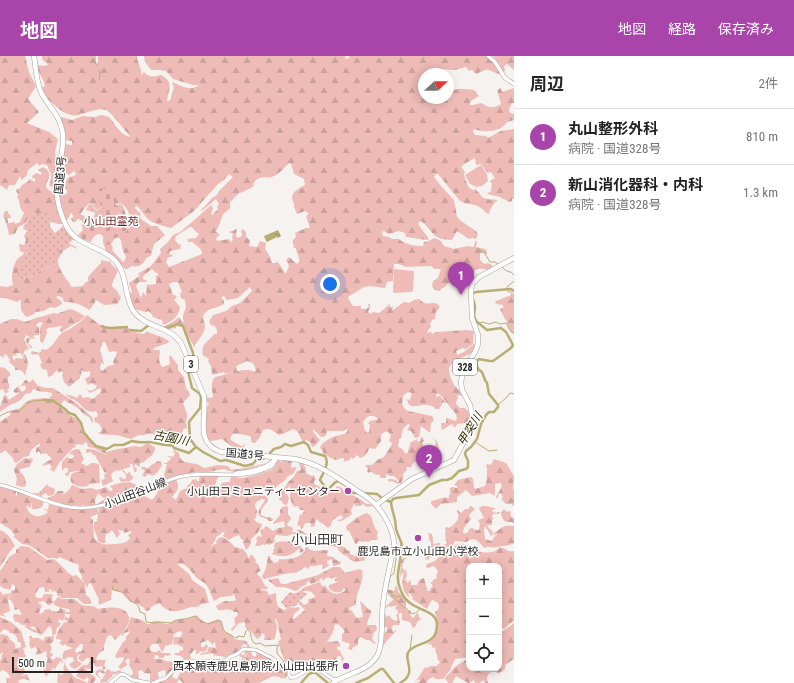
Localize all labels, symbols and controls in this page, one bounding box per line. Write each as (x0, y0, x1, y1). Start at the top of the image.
text: 地図 (20, 19, 58, 42)
text: 地図 (618, 21, 646, 37)
text: 経路 (668, 21, 696, 37)
text: 保存済み (718, 21, 774, 37)
north arrow (418, 68, 454, 104)
text: 周辺 (530, 74, 564, 94)
text: 2件 (759, 76, 778, 91)
text: 丸山整形外科 (568, 120, 658, 138)
text: 1 (540, 129, 546, 144)
text: 810 m (746, 129, 778, 144)
text: 病院 · 国道328号 (568, 141, 661, 156)
street label: 国道3号 (52, 155, 69, 195)
text: 新山消化器科・内科 (568, 176, 703, 194)
text: 2 (540, 185, 546, 200)
text: 1.3 km (743, 185, 778, 200)
text: 病院 · 国道328号 (568, 197, 661, 212)
park label: 小山田霊苑 (84, 215, 139, 228)
pin: 1 (448, 262, 474, 295)
your location (320, 274, 340, 294)
road number: 3 (184, 356, 198, 372)
road number: 328 (453, 359, 477, 375)
water label: 甲突川 (455, 408, 487, 448)
water label: 古園川 (152, 428, 192, 449)
pin: 2 (416, 445, 442, 478)
street label: 国道3号 (225, 446, 265, 463)
street label: 小山田谷山線 (102, 476, 168, 511)
place label: 小山田コミュニティーセンター (187, 485, 340, 498)
marker: 小山田コミュニティーセンター (343, 486, 353, 496)
district label: 小山田町 (291, 532, 343, 547)
marker: 鹿児島市立小山田小学校 (413, 533, 423, 543)
place label: 鹿児島市立小山田小学校 (358, 545, 479, 558)
map controls (466, 563, 502, 671)
button: + (466, 563, 502, 599)
button: − (466, 599, 502, 635)
button: locate (466, 635, 502, 671)
scale bar (12, 655, 93, 674)
text: 500 m (18, 657, 45, 670)
place label: 西本願寺鹿児島別院小山田出張所 (173, 660, 339, 673)
marker: 西本願寺鹿児島別院小山田出張所 (341, 661, 351, 671)

